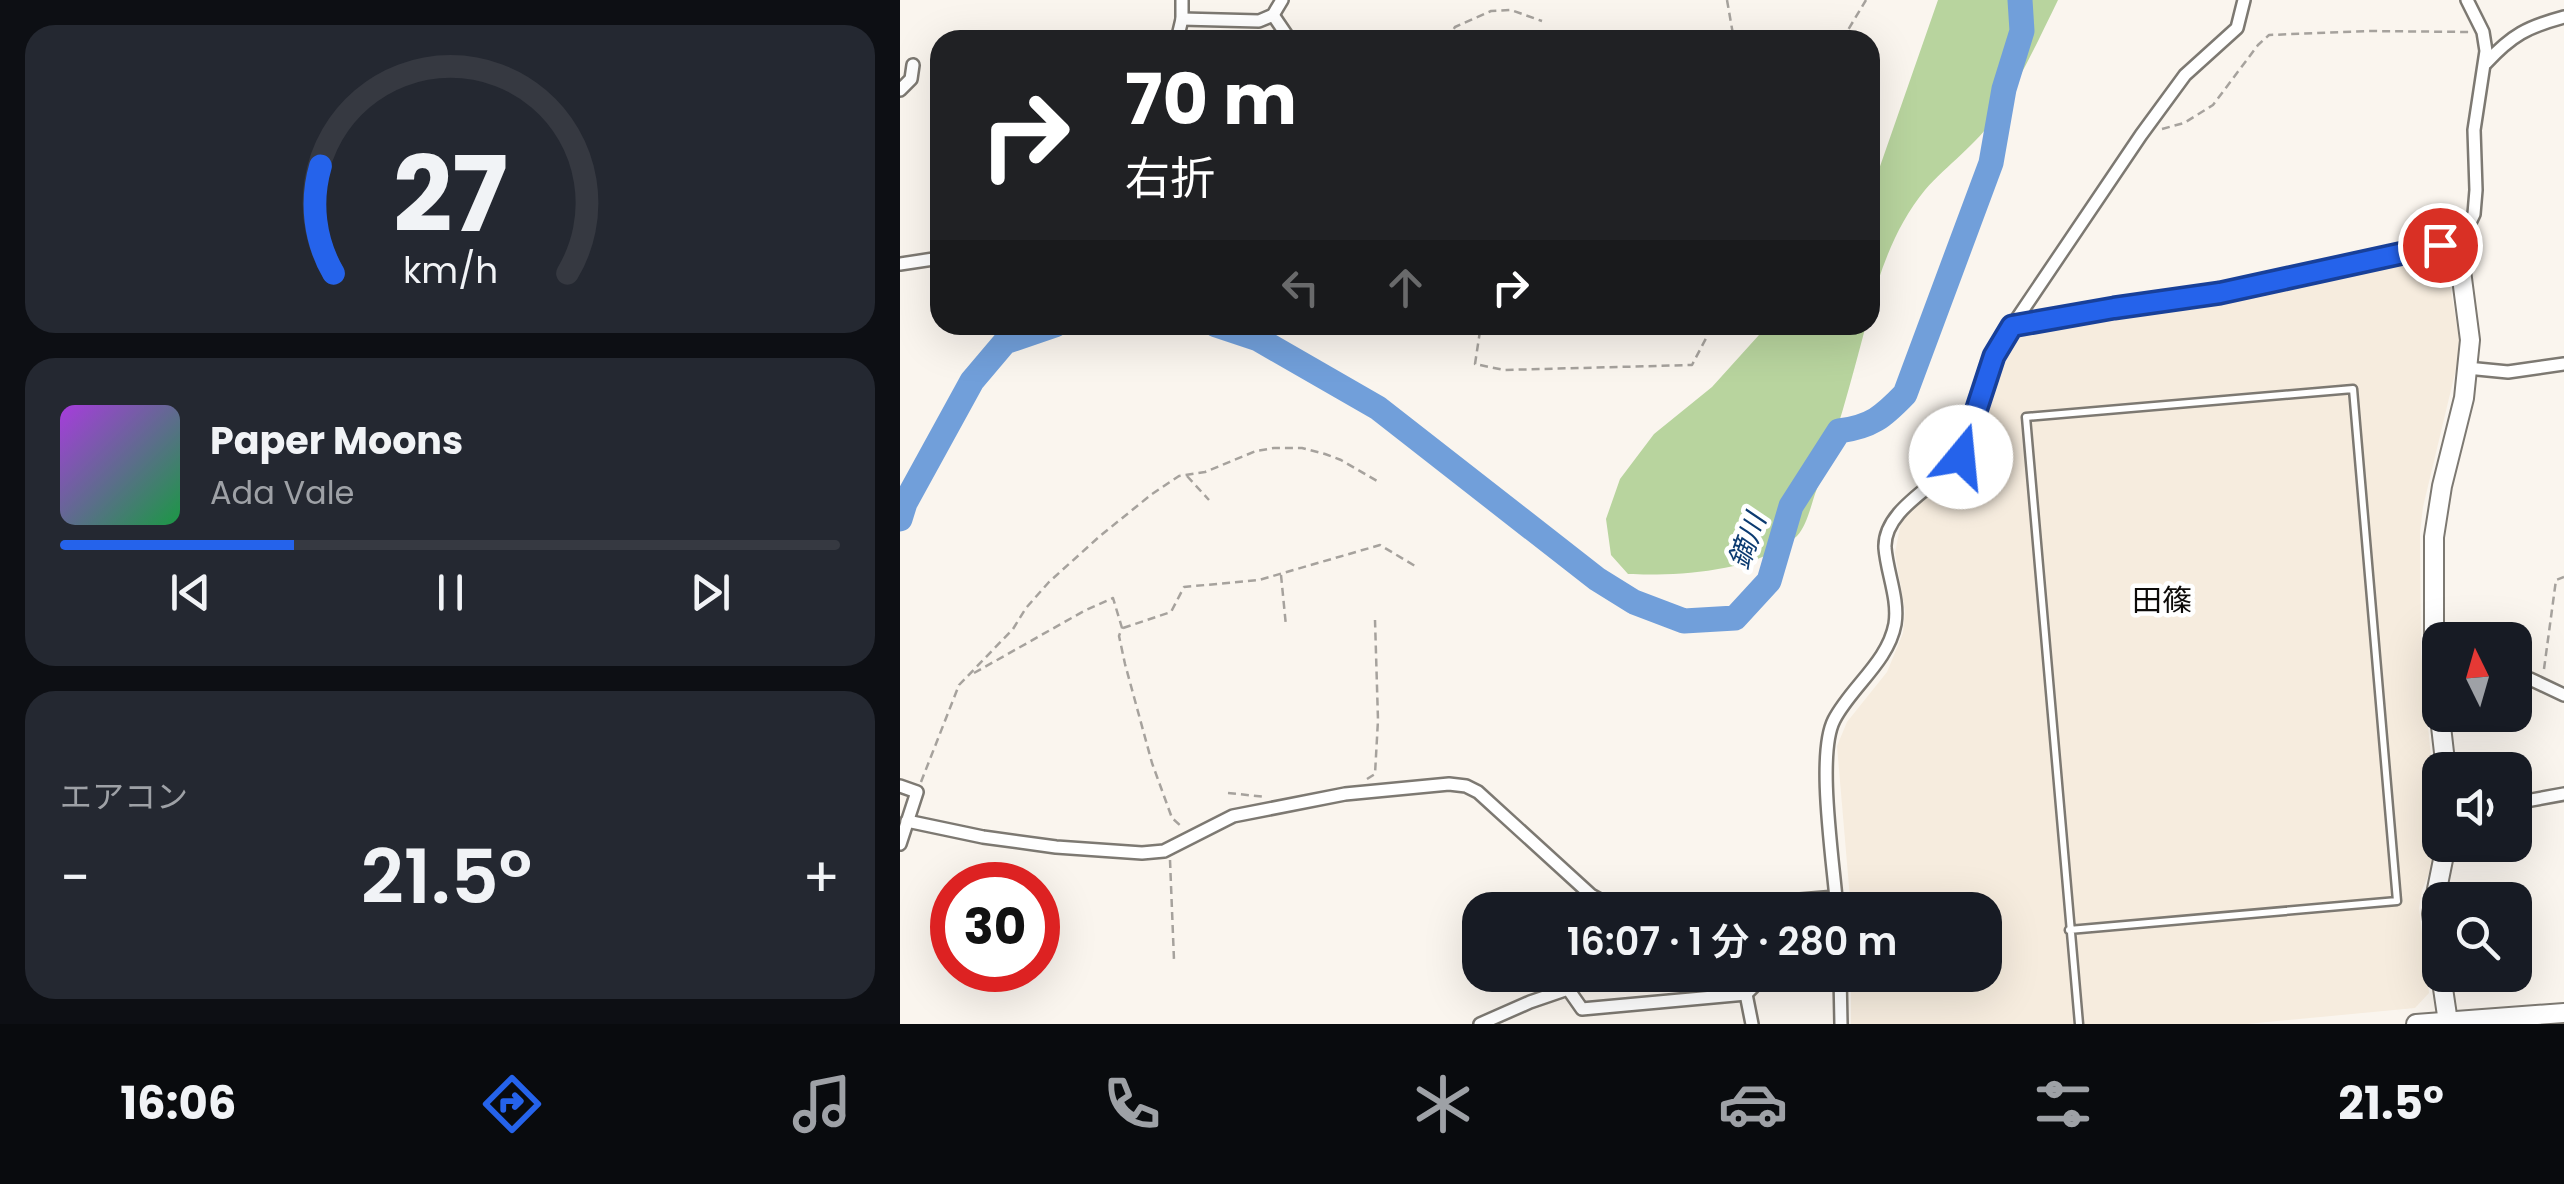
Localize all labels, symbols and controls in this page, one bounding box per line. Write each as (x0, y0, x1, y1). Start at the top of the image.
text: 70 m (1125, 50, 1297, 149)
icon: right (960, 70, 1090, 200)
text: 27 (392, 122, 508, 267)
text: 右折 (1125, 147, 1215, 210)
pin (2398, 203, 2483, 288)
icon: arrive (2413, 218, 2468, 273)
text: km/h (402, 245, 498, 296)
icon: left (1273, 260, 1328, 315)
icon: ahead (1378, 260, 1433, 315)
icon: right (1483, 260, 1538, 315)
position arrow (1909, 405, 2013, 509)
text: Paper Moons (210, 414, 463, 467)
text: Ada Vale (210, 470, 354, 515)
water label: 鏑川 (1720, 505, 1776, 574)
icon: previous (163, 565, 218, 620)
icon: pause (423, 565, 478, 620)
icon: next (683, 565, 738, 620)
district label: 田篠 (2132, 579, 2192, 622)
north arrow (2422, 622, 2532, 732)
map controls (2422, 622, 2532, 992)
button: sound (2422, 752, 2532, 862)
text: エアコン (60, 774, 188, 819)
text: 21.5° (361, 824, 532, 929)
text: − (60, 839, 90, 916)
text: + (802, 839, 840, 916)
speed limit sign: 30 (930, 862, 1060, 992)
button: search (2422, 882, 2532, 992)
text: 16:07 · 1 分 · 280 m (1567, 915, 1897, 968)
icon: directions (477, 1069, 547, 1139)
icon: music (787, 1069, 857, 1139)
icon: phone (1097, 1069, 1167, 1139)
icon: climate (1408, 1069, 1478, 1139)
icon: car (1718, 1069, 1788, 1139)
icon: filters (2028, 1069, 2098, 1139)
text: 16:06 (120, 1072, 237, 1135)
text: 21.5° (2338, 1072, 2444, 1135)

